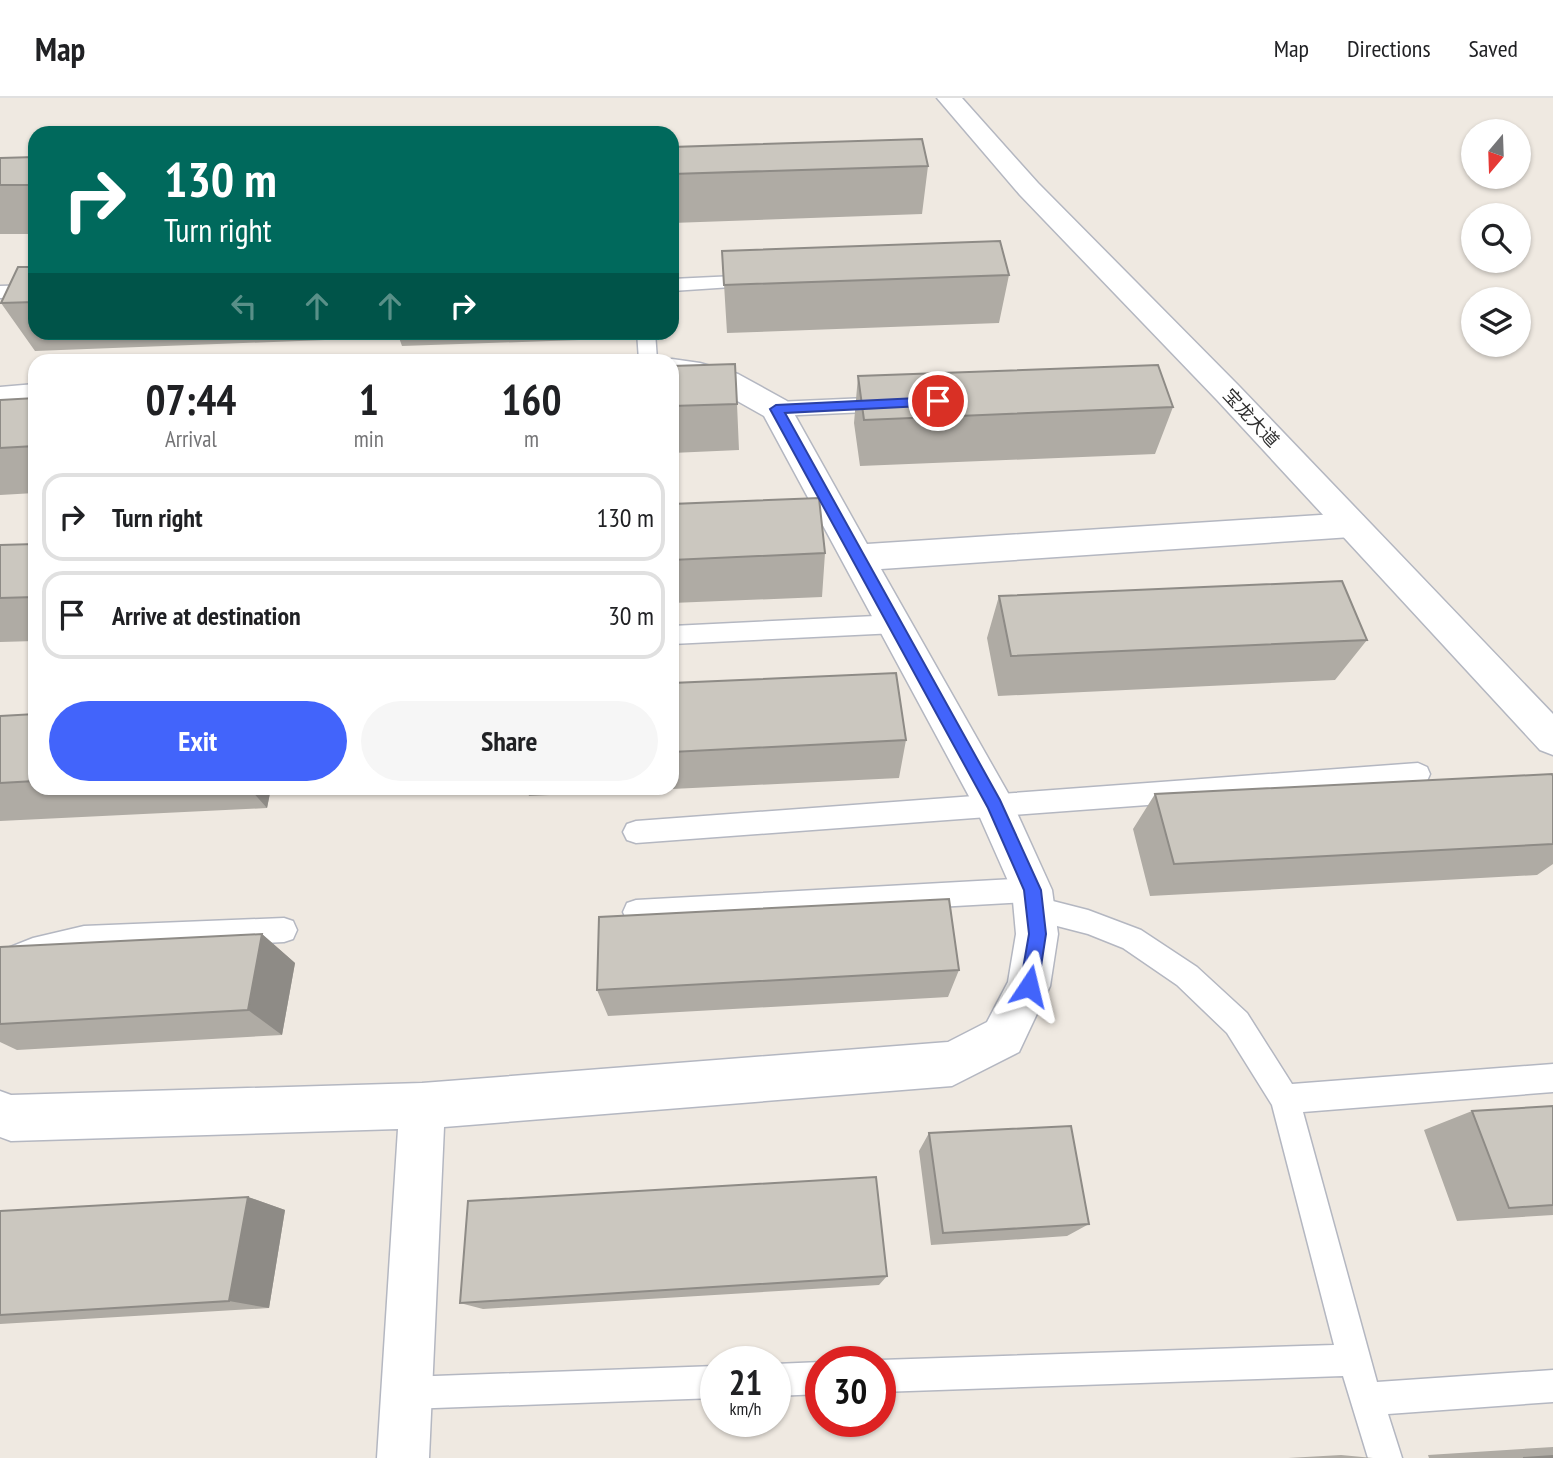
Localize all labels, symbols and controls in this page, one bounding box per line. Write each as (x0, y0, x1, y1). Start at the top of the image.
text: Map (35, 27, 85, 70)
text: Map (1274, 33, 1309, 64)
text: Directions (1347, 33, 1431, 64)
text: Saved (1469, 33, 1518, 64)
north arrow (1461, 119, 1531, 189)
map controls (1461, 119, 1531, 357)
text: 130 m (164, 147, 277, 211)
icon: right (49, 154, 140, 245)
button: search (1461, 203, 1531, 273)
text: Turn right (164, 209, 272, 251)
icon: left (225, 287, 263, 325)
icon: ahead (298, 287, 336, 325)
icon: ahead (371, 287, 409, 325)
icon: right (444, 287, 482, 325)
button: layers (1461, 287, 1531, 357)
pin (908, 371, 968, 431)
text: 07:44 (145, 372, 236, 427)
text: 1 (359, 372, 379, 427)
text: 160 (501, 372, 562, 427)
icon: arrive (919, 382, 957, 420)
street label: 宝龙大道 (1218, 383, 1284, 452)
text: Arrival (165, 424, 217, 453)
text: min (354, 424, 384, 453)
text: m (524, 424, 539, 453)
icon: right (53, 498, 91, 536)
text: Turn right (112, 501, 203, 534)
text: 130 m (596, 501, 654, 534)
icon: arrive (53, 596, 91, 634)
text: Arrive at destination (112, 599, 301, 632)
text: 30 m (608, 599, 654, 632)
button: Exit (49, 701, 347, 781)
button: Share (361, 701, 658, 781)
position arrow (992, 949, 1066, 1023)
speed limit sign: 30 (805, 1346, 896, 1437)
text: 21 (729, 1359, 762, 1405)
text: km/h (730, 1397, 761, 1420)

